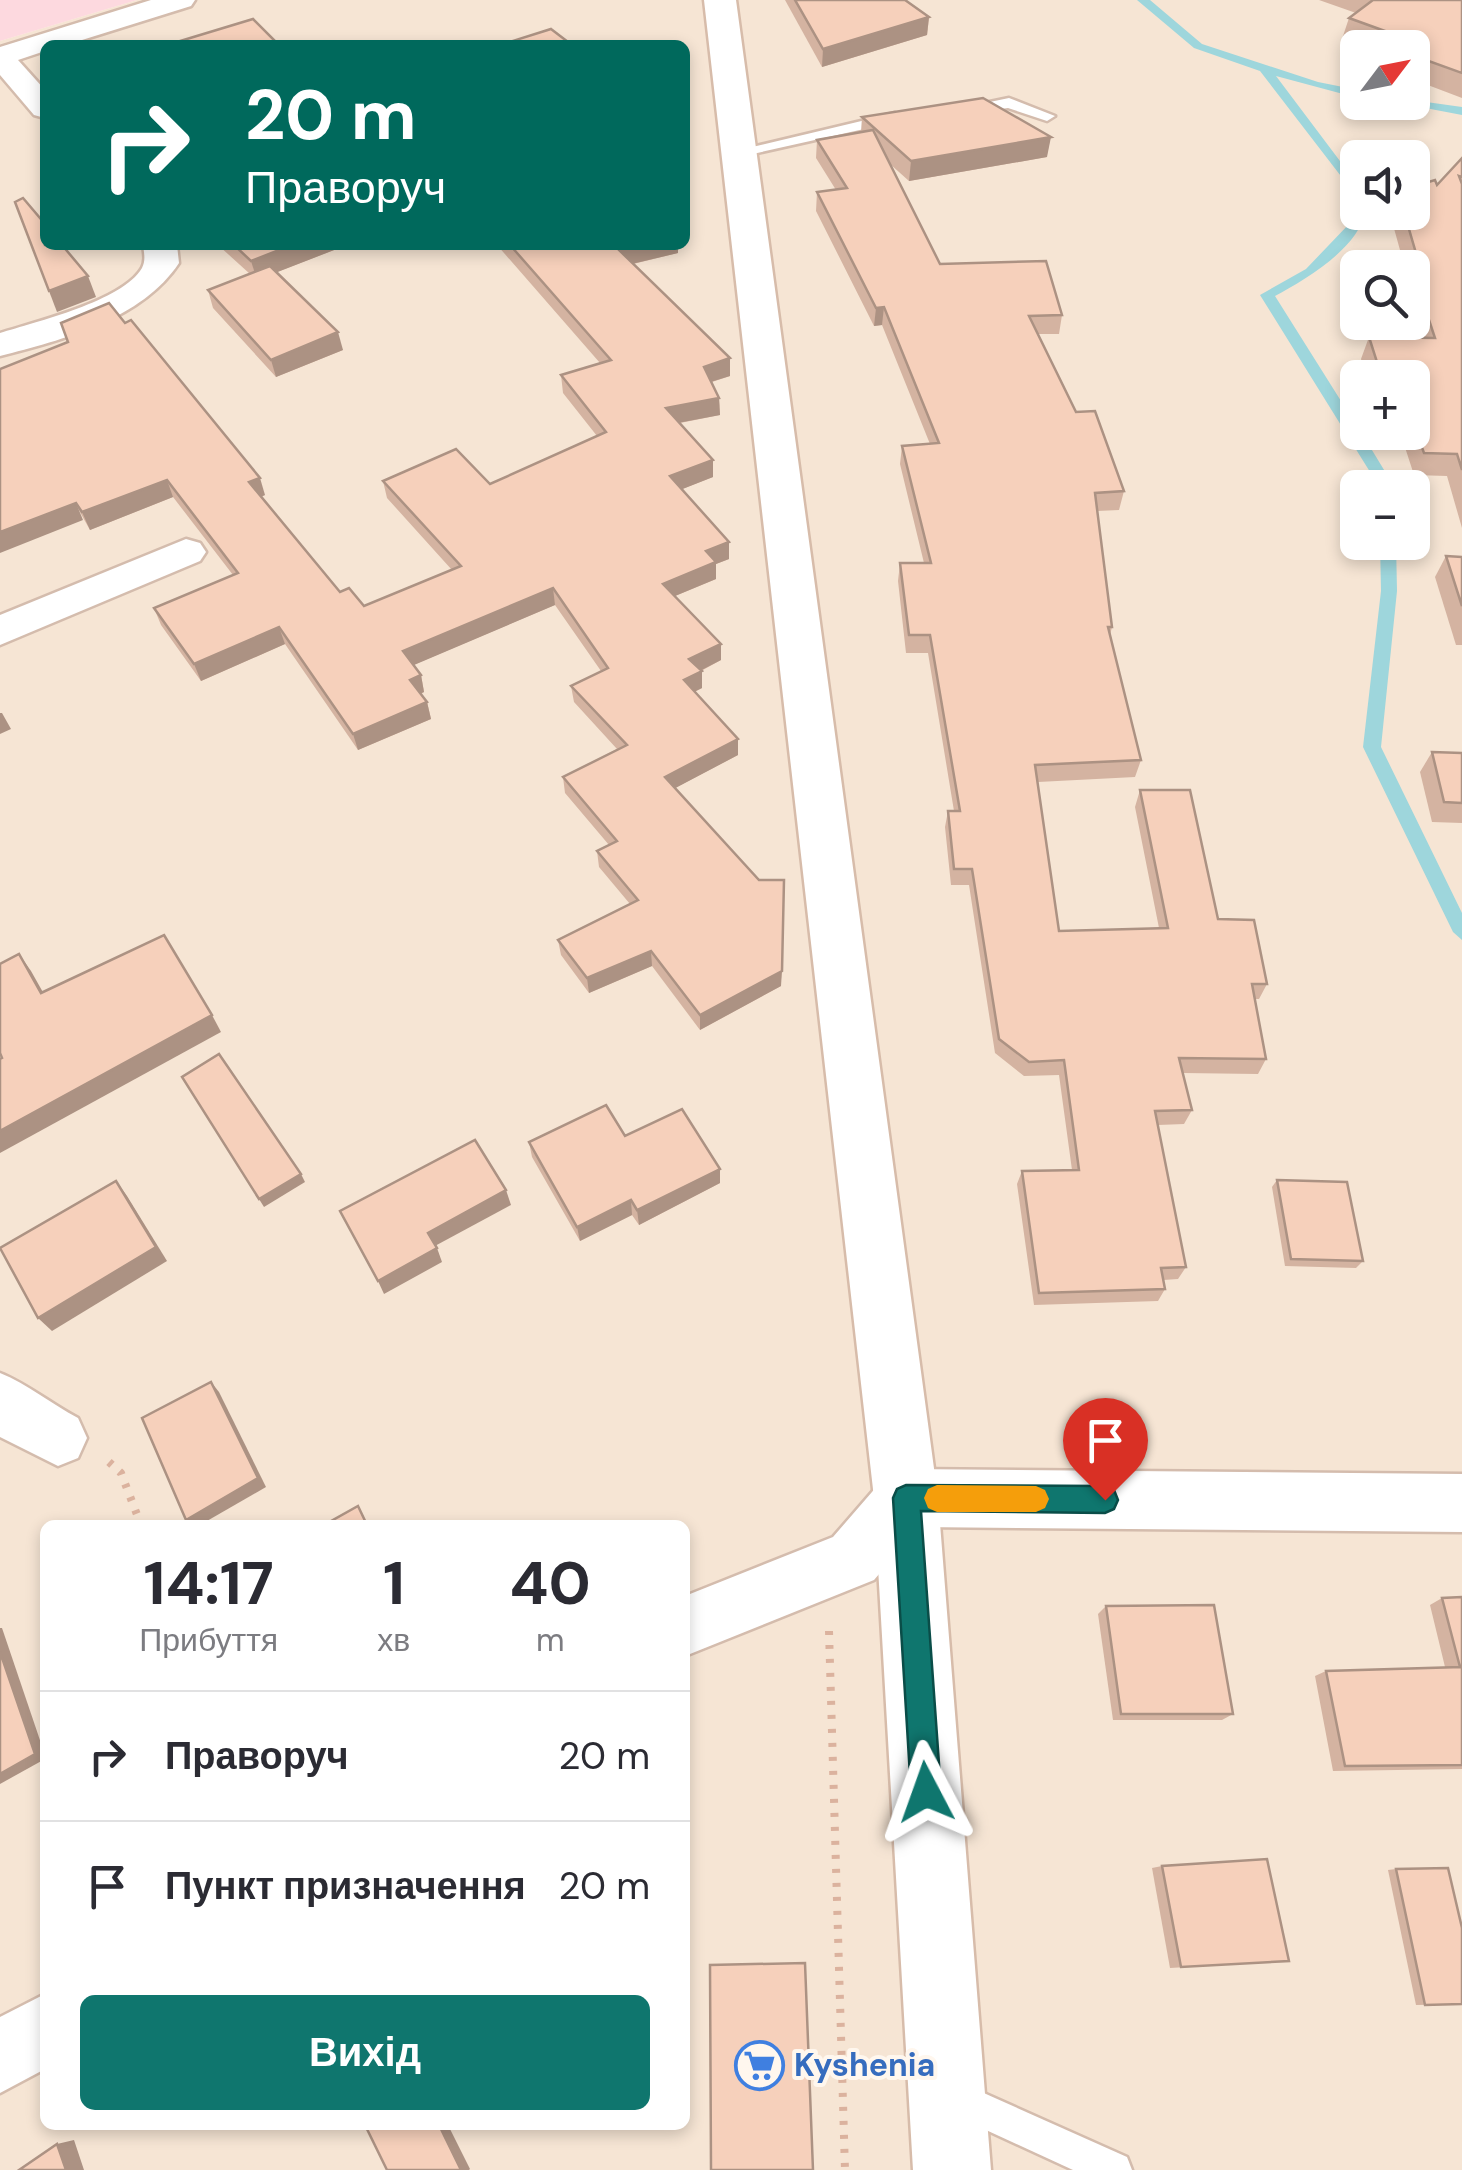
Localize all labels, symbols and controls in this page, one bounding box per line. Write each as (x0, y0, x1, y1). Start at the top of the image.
north arrow (1340, 30, 1430, 120)
map controls (1340, 30, 1430, 560)
text: 20 m (245, 70, 417, 161)
icon: right (80, 80, 210, 210)
button: sound (1340, 140, 1430, 230)
text: Праворуч (245, 158, 446, 217)
button: search (1340, 250, 1430, 340)
button: + (1340, 360, 1430, 450)
button: − (1340, 470, 1430, 560)
pin (1063, 1398, 1148, 1501)
icon: arrive (1078, 1413, 1133, 1468)
text: 14:17 (144, 1544, 274, 1623)
text: 1 (383, 1544, 405, 1623)
text: 40 (510, 1544, 591, 1623)
text: Прибуття (139, 1619, 278, 1661)
text: хв (377, 1619, 410, 1661)
text: m (536, 1619, 564, 1661)
icon: right (80, 1729, 135, 1784)
text: Праворуч (165, 1731, 349, 1781)
text: 20 m (559, 1731, 650, 1781)
position arrow (874, 1740, 978, 1844)
icon: arrive (80, 1859, 135, 1914)
text: Пункт призначення (165, 1861, 526, 1911)
text: 20 m (559, 1861, 650, 1911)
button: Вихід (80, 1995, 650, 2110)
supermarket icon: Kyshenia (733, 2039, 785, 2091)
place label: Kyshenia (794, 2044, 935, 2086)

